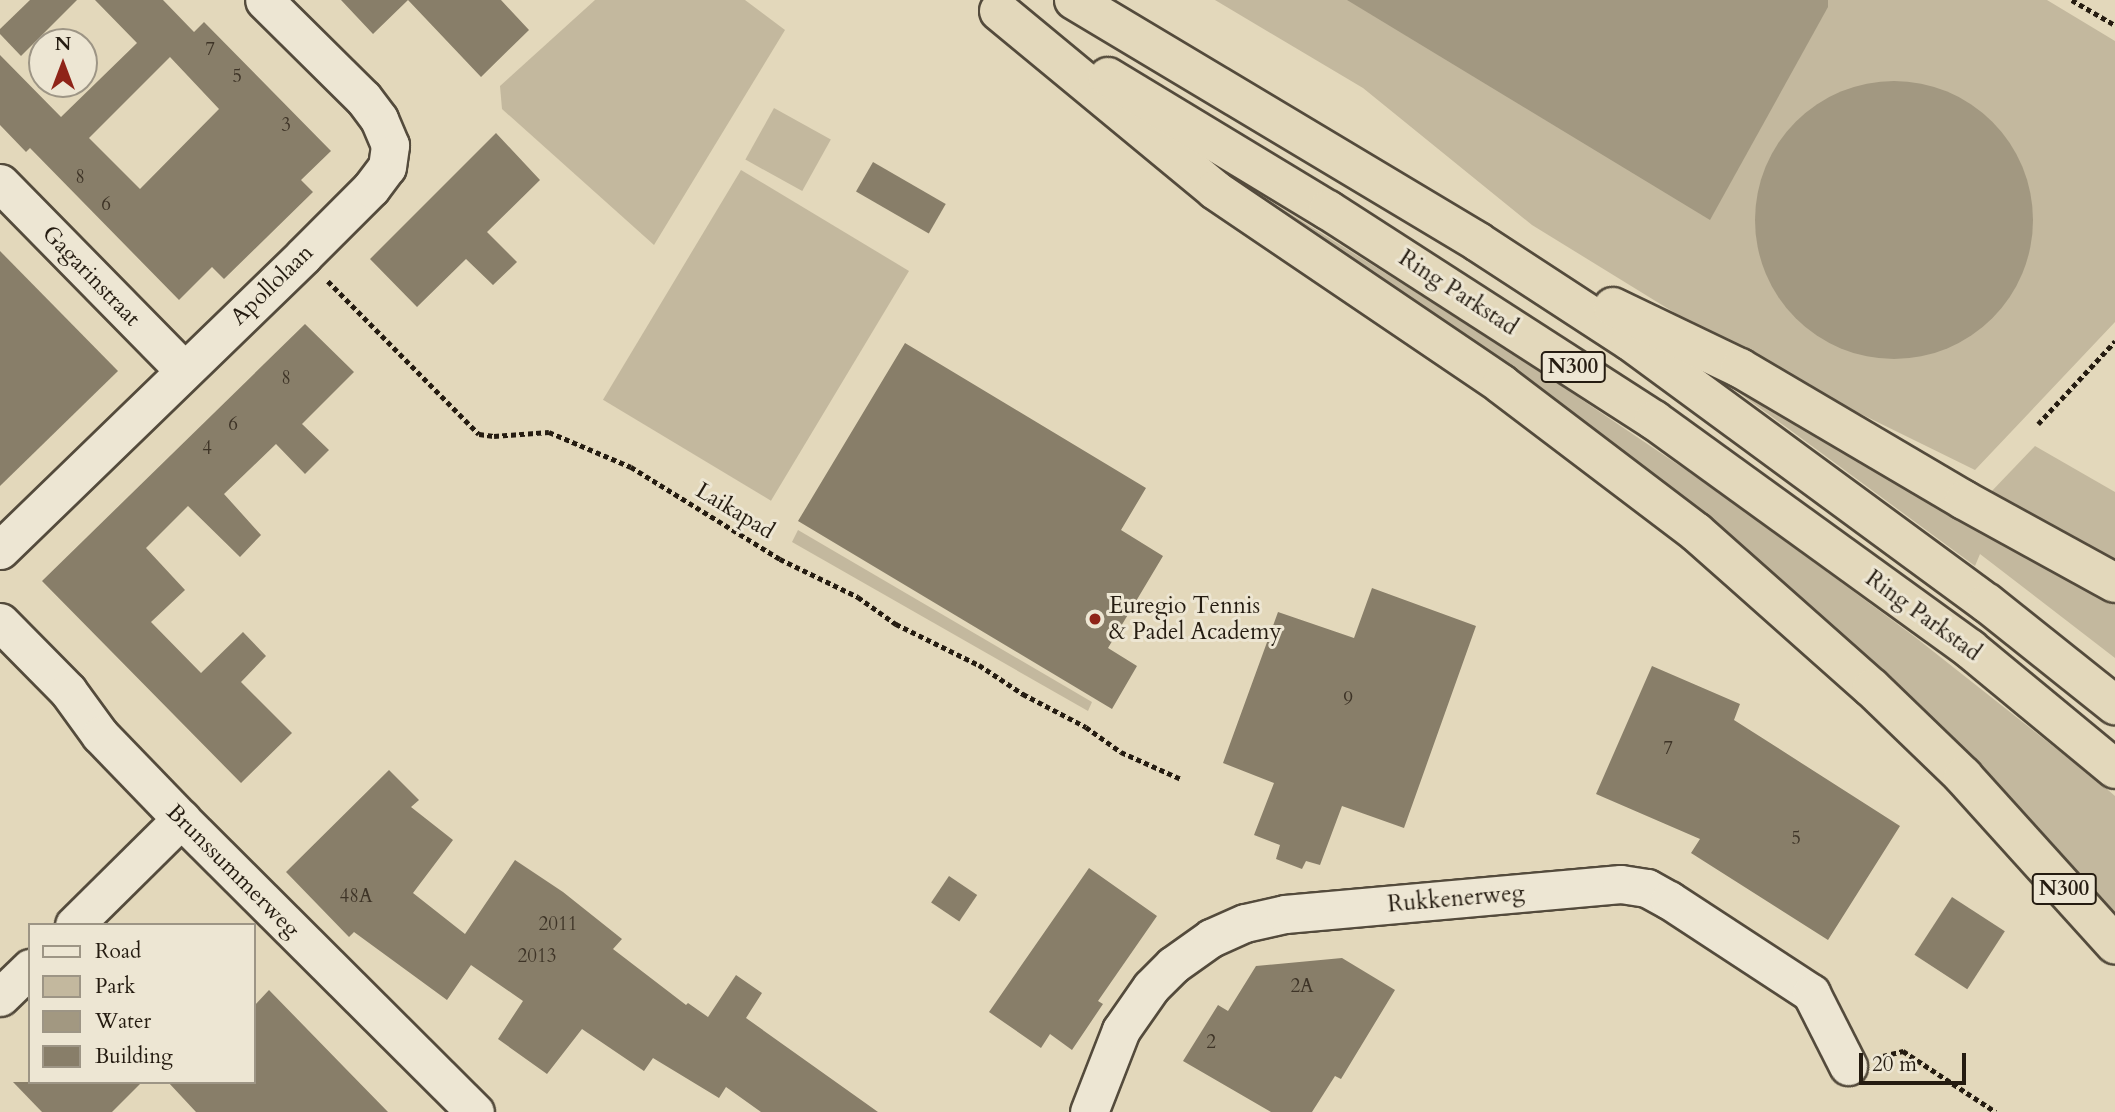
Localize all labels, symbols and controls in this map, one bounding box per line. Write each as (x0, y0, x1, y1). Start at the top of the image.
north arrow (28, 28, 98, 98)
text: N (55, 31, 71, 57)
house number: 7 (205, 39, 215, 61)
house number: 5 (232, 66, 242, 88)
house number: 3 (281, 115, 291, 137)
house number: 8 (75, 167, 85, 189)
house number: 6 (101, 194, 111, 216)
street label: Gagarinstraat (36, 220, 146, 332)
street label: Apollolaan (225, 239, 319, 331)
street label: Ring Parkstad (1393, 244, 1523, 342)
road number: N300 (1540, 350, 1606, 384)
house number: 8 (281, 368, 291, 390)
house number: 6 (228, 414, 238, 436)
house number: 4 (202, 438, 212, 460)
street label: Laikapad (691, 477, 779, 545)
street label: Ring Parkstad (1860, 565, 1986, 667)
place label: Euregio Tennis & Padel Academy (1109, 592, 1282, 646)
marker: Euregio Tennis & Padel Academy (1087, 611, 1103, 627)
house number: 9 (1343, 689, 1353, 711)
house number: 7 (1663, 738, 1673, 760)
street label: Brunssummerweg (161, 799, 305, 943)
house number: 5 (1791, 828, 1801, 850)
road number: N300 (2031, 872, 2097, 906)
street label: Rukkenerweg (1386, 879, 1526, 919)
house number: 48A (340, 886, 372, 908)
house number: 2011 (539, 914, 577, 936)
legend (28, 923, 256, 1084)
text: Road (95, 937, 141, 966)
house number: 2013 (518, 946, 556, 968)
text: Park (95, 972, 135, 1001)
house number: 2A (1290, 976, 1314, 998)
text: Water (95, 1007, 151, 1036)
house number: 2 (1206, 1032, 1216, 1054)
scale bar (1863, 1038, 1970, 1082)
text: Building (95, 1042, 173, 1071)
text: 20 m (1872, 1050, 1917, 1079)

